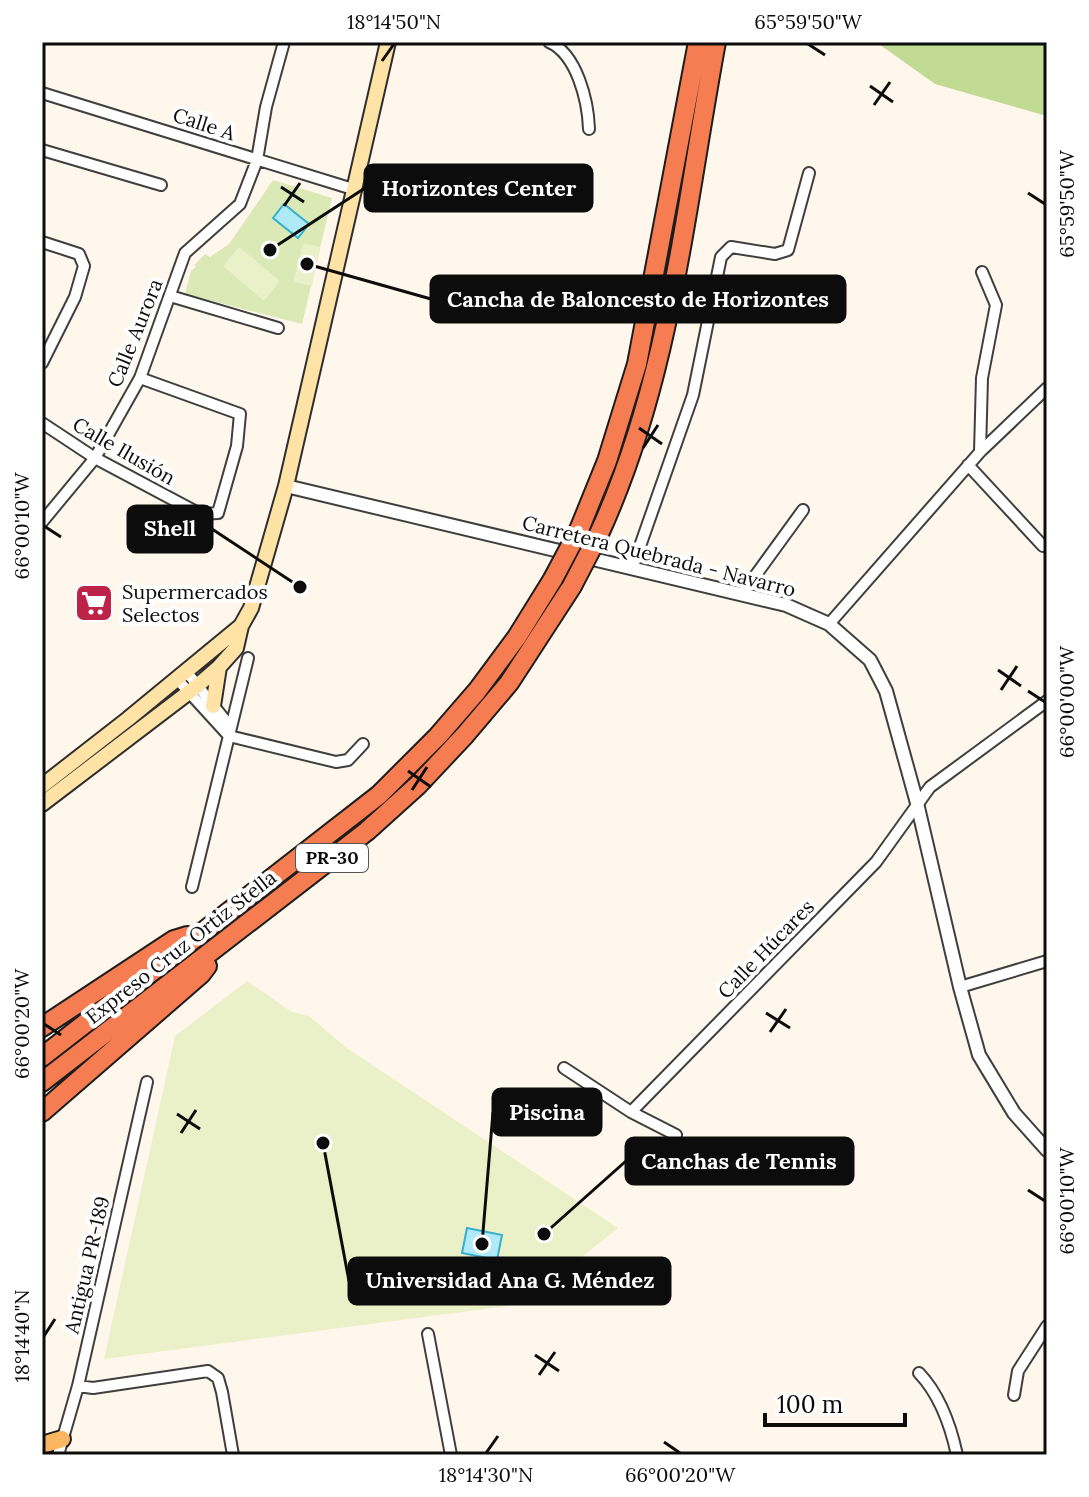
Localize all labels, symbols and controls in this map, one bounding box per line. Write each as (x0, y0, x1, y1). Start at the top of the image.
text: 18°14'50"N (347, 9, 441, 34)
text: 65°59'50"W (754, 9, 863, 34)
street label: Calle A (170, 102, 239, 145)
text: 65°59'50"W (1054, 149, 1079, 258)
callout: Horizontes Center (365, 165, 592, 211)
text: Horizontes Center (382, 174, 577, 202)
street label: Calle Aurora (101, 275, 168, 391)
callout: Cancha de Baloncesto de Horizontes (431, 276, 845, 322)
text: Cancha de Baloncesto de Horizontes (447, 285, 829, 313)
street label: Calle Ilusión (69, 411, 180, 490)
text: 66°00'10"W (9, 472, 34, 579)
callout: Shell (128, 506, 212, 552)
street label: Carretera Quebrada - Navarro (520, 509, 798, 602)
text: Shell (144, 514, 196, 542)
place label: Supermercados Selectos (122, 579, 268, 627)
supermarket icon: Supermercados Selectos (73, 582, 115, 624)
text: 66°00'00"W (1054, 645, 1079, 758)
road number: PR-30 (296, 844, 368, 872)
street label: Expreso Cruz Ortiz Stella (80, 864, 281, 1029)
street label: Calle Húcares (712, 894, 819, 1003)
text: 66°00'20"W (9, 968, 34, 1079)
callout: Piscina (493, 1089, 601, 1135)
text: Piscina (509, 1098, 586, 1126)
callout: Canchas de Tennis (626, 1138, 853, 1184)
text: Canchas de Tennis (641, 1147, 837, 1175)
text: 66°00'10"W (1054, 1147, 1079, 1254)
street label: Antigua PR-189 (58, 1194, 114, 1337)
callout: Universidad Ana G. Méndez (349, 1258, 670, 1304)
text: Universidad Ana G. Méndez (366, 1266, 654, 1294)
text: 18°14'40"N (9, 1289, 34, 1383)
scale bar (765, 1377, 905, 1427)
text: 100 m (777, 1389, 843, 1420)
text: 18°14'30"N (439, 1462, 533, 1487)
text: 66°00'20"W (625, 1462, 736, 1487)

